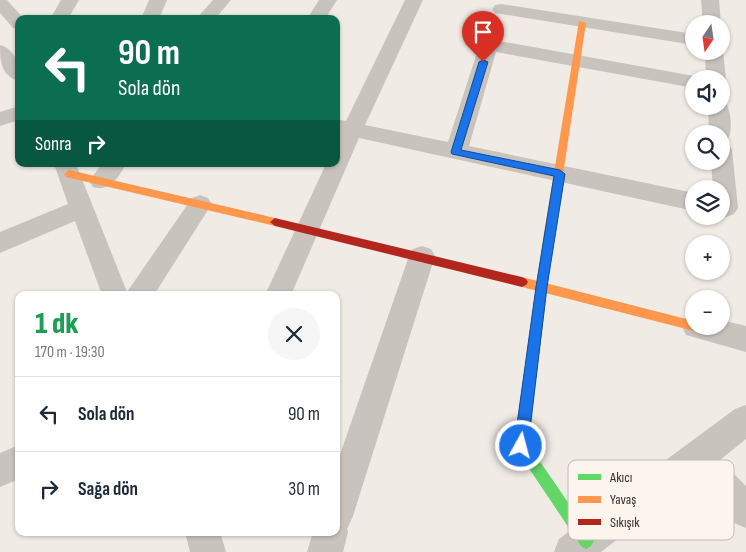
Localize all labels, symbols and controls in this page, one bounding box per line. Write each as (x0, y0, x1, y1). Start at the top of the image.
pin (462, 11, 504, 62)
north arrow (685, 15, 730, 60)
map controls (685, 15, 730, 335)
icon: arrive (469, 18, 497, 46)
text: 90 m (118, 32, 180, 75)
icon: left (35, 35, 100, 100)
button: sound (685, 70, 730, 115)
text: Sola dön (118, 75, 180, 102)
button: search (685, 125, 730, 170)
icon: right (82, 130, 110, 158)
text: Sonra (35, 133, 72, 156)
button: layers (685, 180, 730, 225)
button: + (685, 235, 730, 280)
button: − (685, 290, 730, 335)
text: 1 dk (35, 306, 78, 342)
button: close (268, 308, 320, 360)
text: 170 m · 19:30 (35, 343, 105, 362)
icon: left (35, 400, 63, 428)
text: Sola dön (78, 403, 134, 426)
text: 90 m (288, 403, 320, 426)
position arrow (494, 419, 546, 471)
legend (568, 460, 734, 540)
text: Akıcı (609, 469, 632, 486)
icon: right (35, 475, 63, 503)
text: Sağa dön (78, 478, 138, 501)
text: 30 m (288, 478, 320, 501)
text: Yavaş (610, 491, 636, 508)
text: Sıkışık (610, 514, 640, 531)

